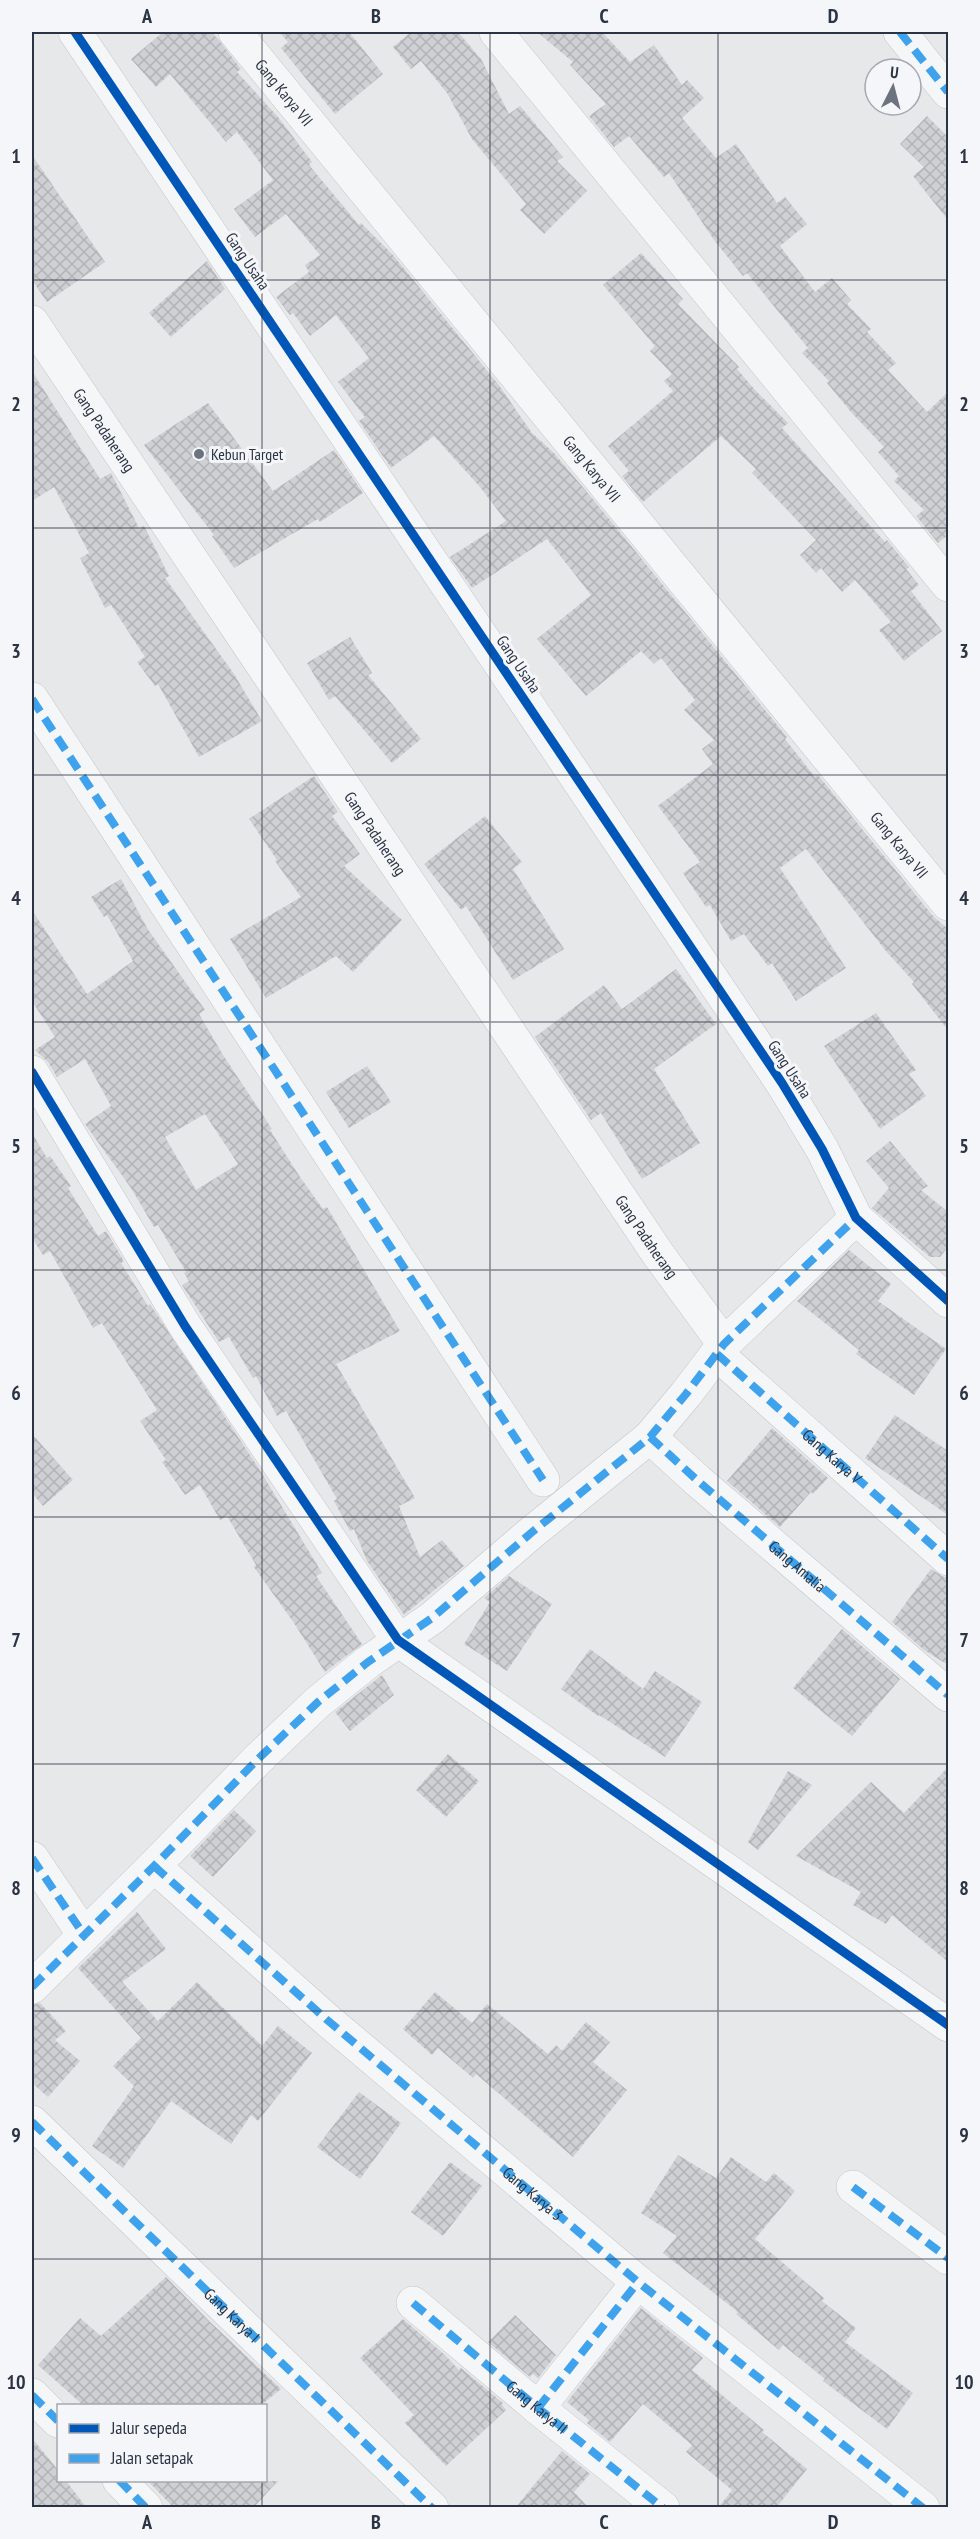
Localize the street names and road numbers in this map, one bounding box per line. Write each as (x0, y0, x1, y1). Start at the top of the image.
street label: Gang Karya VII (251, 55, 318, 130)
street label: Gang Usaha (221, 228, 275, 294)
street label: Gang Padaherang (69, 384, 140, 476)
street label: Gang Karya VII (559, 431, 625, 506)
street label: Gang Usaha (492, 631, 546, 697)
street label: Gang Padaherang (340, 788, 411, 879)
street label: Gang Karya VII (866, 807, 933, 882)
street label: Gang Usaha (764, 1036, 816, 1102)
street label: Gang Padaherang (611, 1191, 682, 1282)
street label: Gang Karya V (798, 1425, 867, 1488)
street label: Gang Amalia (765, 1536, 830, 1596)
street label: Gang Karya 3 (499, 2162, 567, 2225)
street label: Gang Karya I (200, 2284, 264, 2346)
street label: Gang Karya II (503, 2376, 572, 2438)

